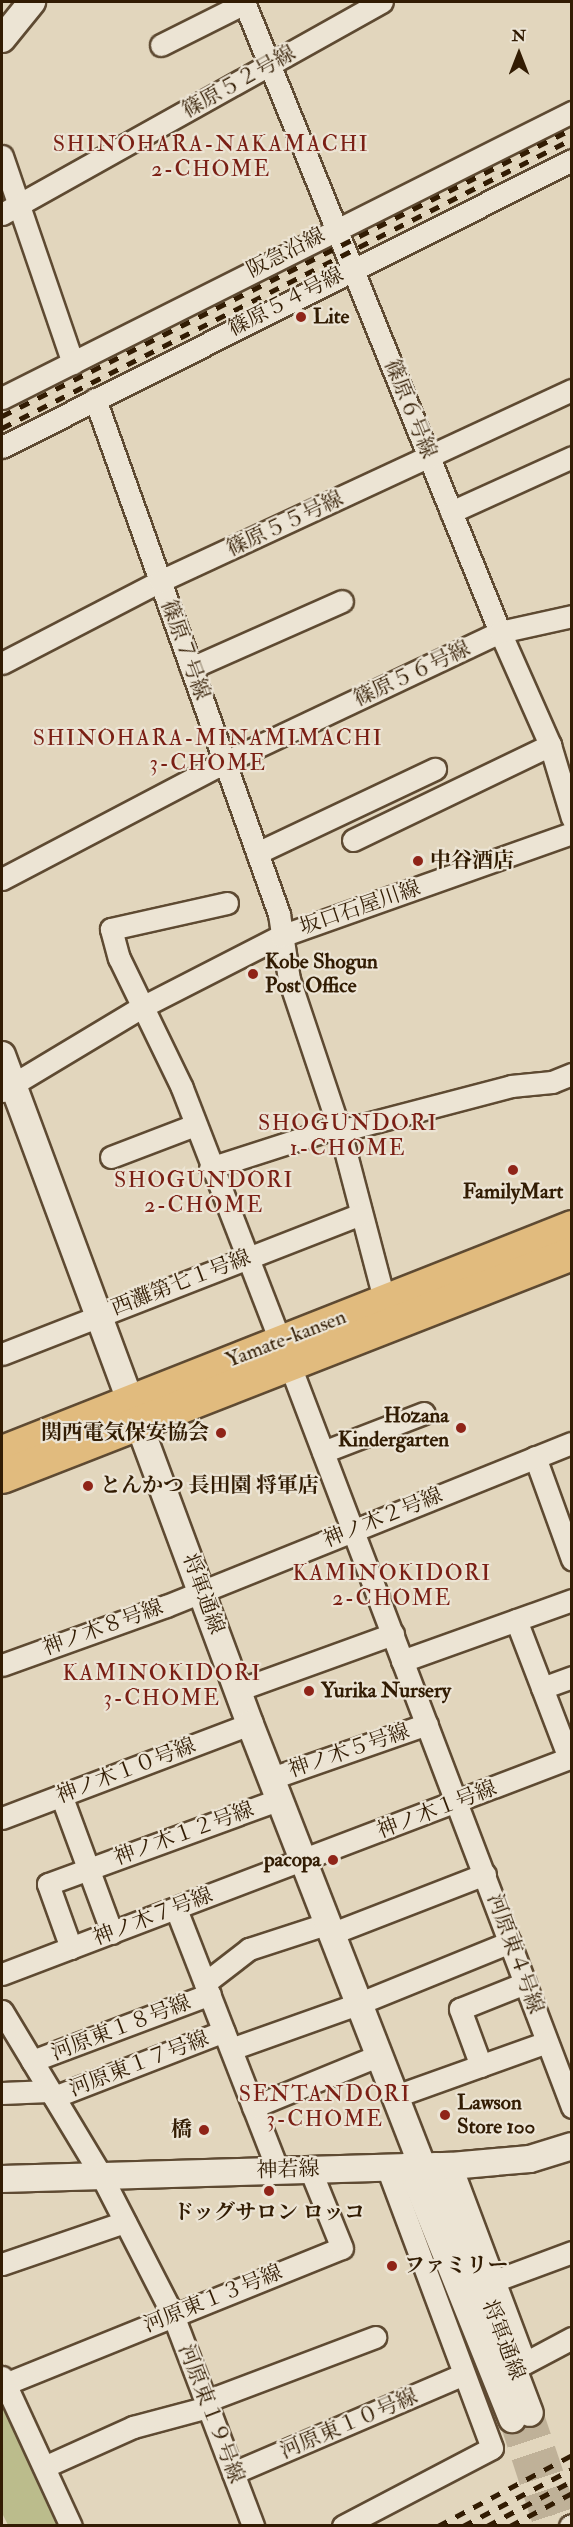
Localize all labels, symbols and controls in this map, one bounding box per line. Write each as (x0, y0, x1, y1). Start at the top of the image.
north arrow (489, 24, 549, 84)
text: N (512, 26, 526, 46)
street label: 篠原５２号線 (178, 40, 300, 124)
district label: SHINOHARA-NAKAMACHI 2-CHOME (53, 131, 369, 182)
street label: 阪急沿線 (243, 223, 329, 283)
street label: 篠原５４号線 (224, 262, 348, 342)
place label: Lite (313, 304, 349, 330)
marker: Lite (294, 310, 308, 324)
street label: 篠原６号線 (379, 356, 441, 462)
street label: 篠原５５号線 (223, 486, 347, 562)
street label: 篠原７号線 (155, 596, 215, 704)
street label: 篠原５６号線 (350, 636, 474, 712)
district label: SHINOHARA-MINAMIMACHI 3-CHOME (33, 725, 383, 776)
place label: 中谷酒店 (430, 848, 514, 874)
marker: 中谷酒店 (411, 854, 425, 868)
street label: 坂口石屋川線 (296, 876, 424, 940)
place label: Kobe Shogun Post Office (265, 949, 378, 999)
marker: Kobe Shogun Post Office (246, 967, 260, 981)
district label: SHOGUNDORI 1-CHOME (258, 1110, 438, 1162)
marker: FamilyMart (506, 1163, 520, 1177)
district label: SHOGUNDORI 2-CHOME (114, 1167, 294, 1218)
place label: FamilyMart (463, 1179, 563, 1205)
street label: 西灘第七１号線 (108, 1245, 254, 1321)
street label: Yamate-kansen (222, 1305, 350, 1373)
place label: Hozana Kindergarten (338, 1403, 449, 1453)
place label: 関西電気保安協会 (41, 1420, 209, 1446)
marker: Hozana Kindergarten (454, 1421, 468, 1435)
marker: 関西電気保安協会 (214, 1426, 228, 1440)
place label: とんかつ 長田園 将軍店 (100, 1473, 319, 1499)
marker: とんかつ 長田園 将軍店 (81, 1479, 95, 1493)
street label: 神ノ木２号線 (320, 1483, 446, 1553)
street label: 将軍通線 (177, 1550, 229, 1638)
district label: KAMINOKIDORI 2-CHOME (292, 1560, 492, 1612)
street label: 神ノ木８号線 (39, 1595, 167, 1661)
district label: KAMINOKIDORI 3-CHOME (62, 1660, 262, 1712)
place label: Yurika Nursery (321, 1678, 451, 1704)
marker: Yurika Nursery (302, 1684, 316, 1698)
street label: 神ノ木５号線 (285, 1719, 413, 1783)
street label: 神ノ木１０号線 (53, 1733, 199, 1809)
street label: 神ノ木１号線 (374, 1776, 500, 1844)
street label: 神ノ木１２号線 (111, 1797, 257, 1871)
place label: pacopa (264, 1847, 321, 1873)
marker: pacopa (326, 1853, 340, 1867)
street label: 神ノ木７号線 (90, 1883, 216, 1951)
street label: 河原東４号線 (482, 1890, 548, 2018)
street label: 河原東１８号線 (48, 1990, 194, 2066)
street label: 河原東１７号線 (66, 2026, 212, 2102)
district label: SENTANDORI 3-CHOME (239, 2081, 411, 2132)
place label: Lawson Store 100 (457, 2090, 535, 2140)
marker: Lawson Store 100 (438, 2108, 452, 2122)
place label: 橋 (171, 2117, 192, 2143)
marker: 橋 (197, 2123, 211, 2137)
street label: 神若線 (256, 2156, 320, 2184)
marker: ドッグサロン ロッコ (262, 2184, 276, 2198)
place label: ドッグサロン ロッコ (172, 2200, 366, 2226)
place label: ファミリー (404, 2253, 509, 2279)
marker: ファミリー (385, 2259, 399, 2273)
street label: 河原東１３号線 (140, 2260, 286, 2338)
street label: 将軍通線 (476, 2296, 530, 2384)
street label: 河原東１９号線 (173, 2341, 249, 2487)
street label: 河原東１０号線 (276, 2384, 422, 2464)

